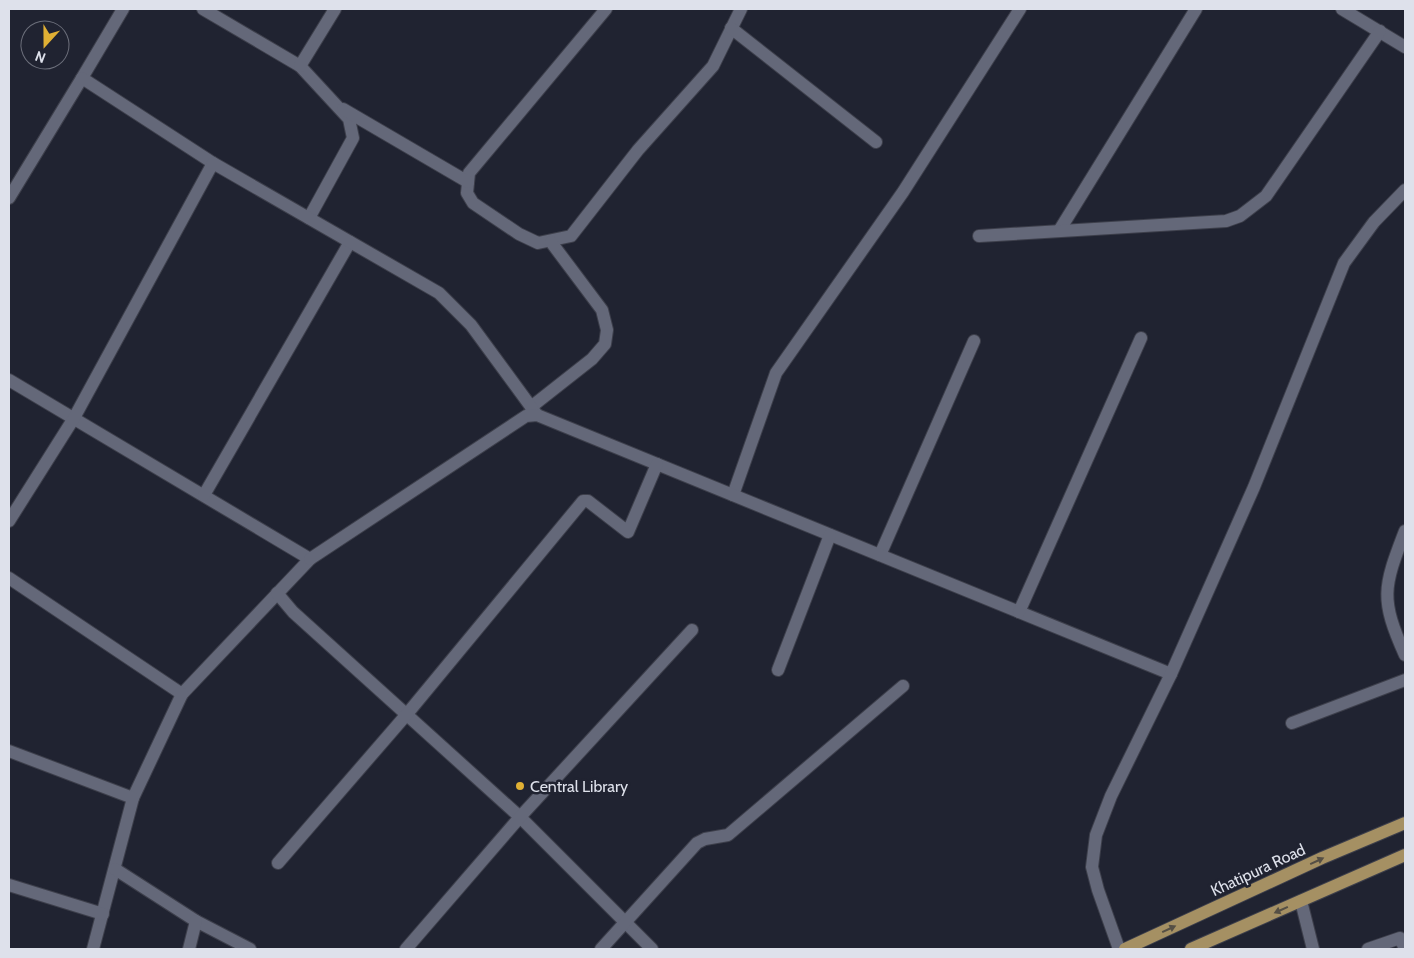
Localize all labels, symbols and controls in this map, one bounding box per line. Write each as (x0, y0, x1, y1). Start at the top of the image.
north arrow (20, 20, 70, 70)
text: N (32, 47, 48, 67)
place label: Central Library (530, 777, 628, 796)
marker: Central Library (514, 780, 526, 792)
street label: Khatipura Road (1208, 840, 1308, 900)
one-way arrow (1310, 856, 1324, 864)
one-way arrow (1274, 906, 1288, 914)
one-way arrow (1162, 924, 1177, 933)

